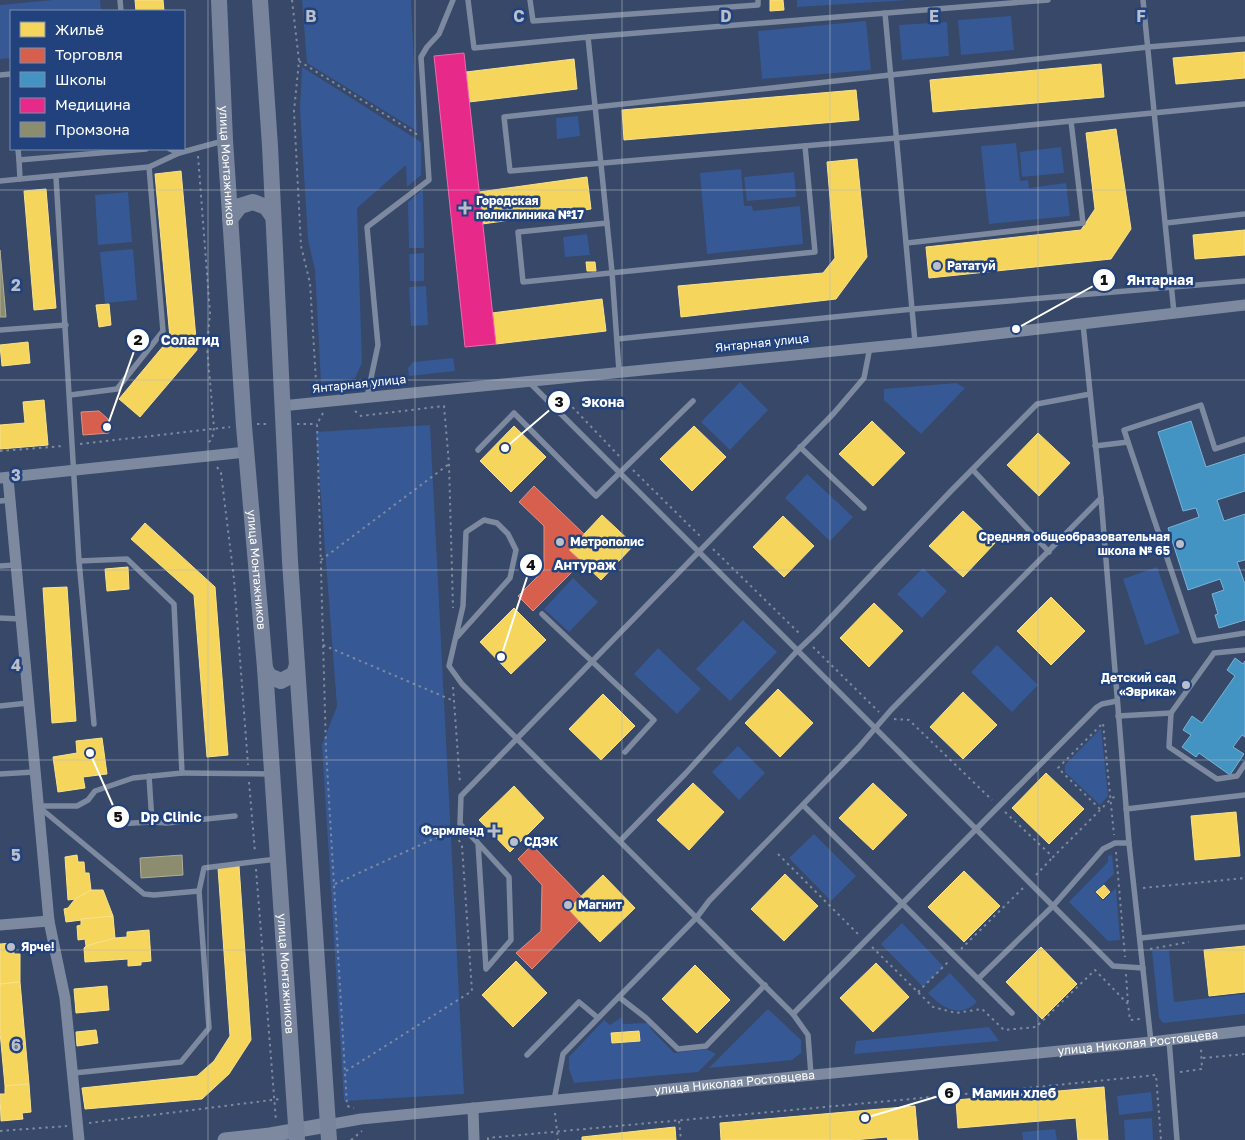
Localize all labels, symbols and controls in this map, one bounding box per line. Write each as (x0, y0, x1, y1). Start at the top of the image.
text: B (305, 6, 317, 26)
text: C (513, 6, 525, 26)
text: D (720, 6, 732, 26)
text: E (929, 6, 939, 26)
text: F (1136, 6, 1146, 26)
legend (10, 10, 185, 150)
text: Жильё (55, 20, 104, 38)
text: Торговля (55, 45, 123, 63)
text: Школы (55, 70, 106, 88)
text: Медицина (55, 95, 131, 113)
street label: улица Монтажников (217, 105, 239, 227)
text: Промзона (55, 120, 130, 138)
place label: Городская поликлиника №17 (476, 193, 584, 222)
marker: Городская поликлиника №17 (458, 201, 472, 215)
place label: Рататуй (947, 258, 995, 273)
marker: Рататуй (931, 260, 943, 272)
callout: Янтарная (1092, 265, 1204, 294)
text: 1 (1100, 270, 1108, 288)
text: Янтарная (1127, 271, 1193, 288)
text: 2 (11, 275, 21, 295)
callout: Солагид (126, 326, 229, 355)
text: 2 (133, 330, 143, 348)
street label: Янтарная улица (714, 330, 810, 355)
text: Солагид (161, 331, 219, 348)
street label: Янтарная улица (311, 371, 407, 396)
callout: Экона (546, 387, 634, 416)
text: 3 (554, 392, 564, 410)
text: Экона (582, 393, 624, 410)
text: 3 (11, 465, 21, 485)
street label: улица Монтажников (244, 509, 270, 631)
place label: Средняя общеобразовательная школа № 65 (979, 529, 1170, 558)
place label: Метрополис (570, 534, 644, 549)
marker: Метрополис (554, 536, 566, 548)
marker: Средняя общеобразовательная школа № 65 (1174, 538, 1186, 550)
callout: Антураж (518, 550, 626, 579)
text: 4 (526, 555, 536, 573)
text: Антураж (554, 556, 617, 573)
text: 4 (11, 655, 21, 675)
place label: Детский сад «Эврика» (1101, 670, 1177, 699)
marker: Детский сад «Эврика» (1180, 679, 1192, 691)
callout: Dp Clinic (106, 802, 212, 831)
text: 5 (113, 807, 123, 825)
text: Dp Clinic (141, 808, 201, 825)
place label: Фармленд (421, 823, 484, 838)
marker: Фармленд (488, 825, 500, 837)
place label: СДЭК (524, 834, 559, 849)
marker: СДЭК (508, 836, 520, 848)
text: 5 (11, 845, 21, 865)
place label: Магнит (578, 897, 622, 912)
marker: Магнит (562, 899, 574, 911)
street label: улица Монтажников (275, 913, 298, 1034)
place label: Ярче! (21, 939, 55, 954)
marker: Ярче! (5, 941, 17, 953)
street label: улица Николая Ростовцева (1057, 1026, 1219, 1058)
text: 6 (11, 1035, 21, 1055)
street label: улица Николая Ростовцева (654, 1067, 816, 1097)
callout: Мамин хлеб (937, 1078, 1066, 1107)
text: 6 (944, 1083, 954, 1101)
text: Мамин хлеб (972, 1084, 1057, 1101)

